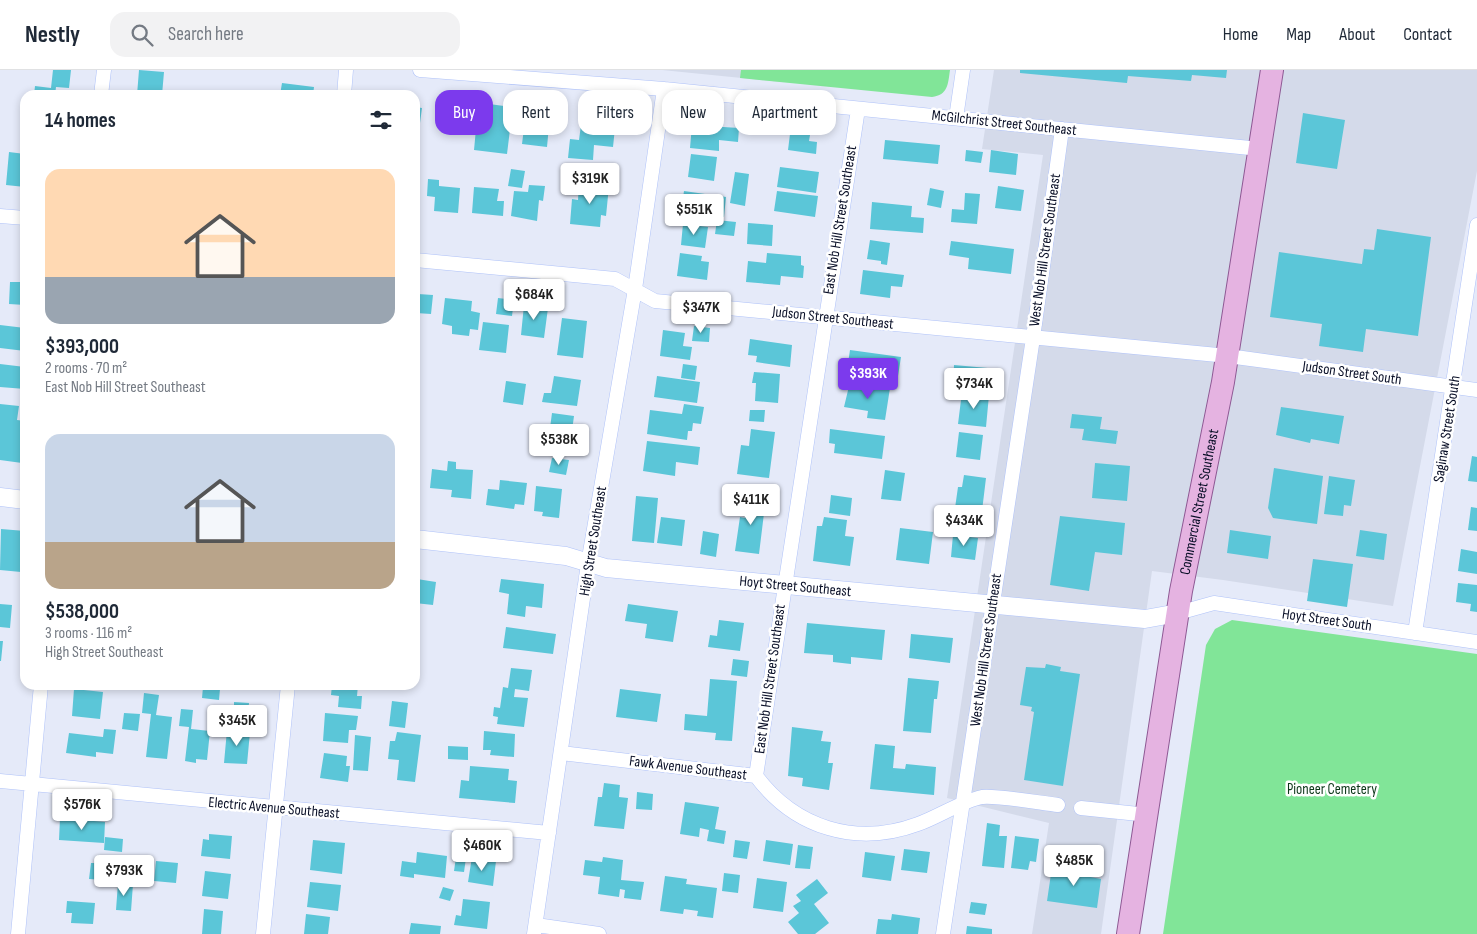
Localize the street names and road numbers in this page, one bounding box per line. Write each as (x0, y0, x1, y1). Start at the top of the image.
street label: McGilchrist Street Southeast (931, 106, 1078, 140)
street label: East Nob Hill Street Southeast (819, 144, 861, 296)
street label: West Nob Hill Street Southeast (1025, 172, 1065, 328)
street label: Judson Street Southeast (770, 302, 895, 334)
street label: Judson Street South (1300, 356, 1403, 389)
street label: Saginaw Street South (1429, 374, 1465, 484)
street label: Commercial Street Southeast (1175, 427, 1223, 576)
street label: High Street Southeast (575, 484, 611, 597)
street label: Hoyt Street Southeast (739, 571, 853, 601)
street label: West Nob Hill Street Southeast (966, 572, 1006, 728)
street label: East Nob Hill Street Southeast (750, 603, 790, 755)
street label: Hoyt Street South (1281, 604, 1373, 636)
street label: Fawk Avenue Southeast (628, 751, 748, 785)
street label: Electric Avenue Southeast (208, 793, 341, 823)

